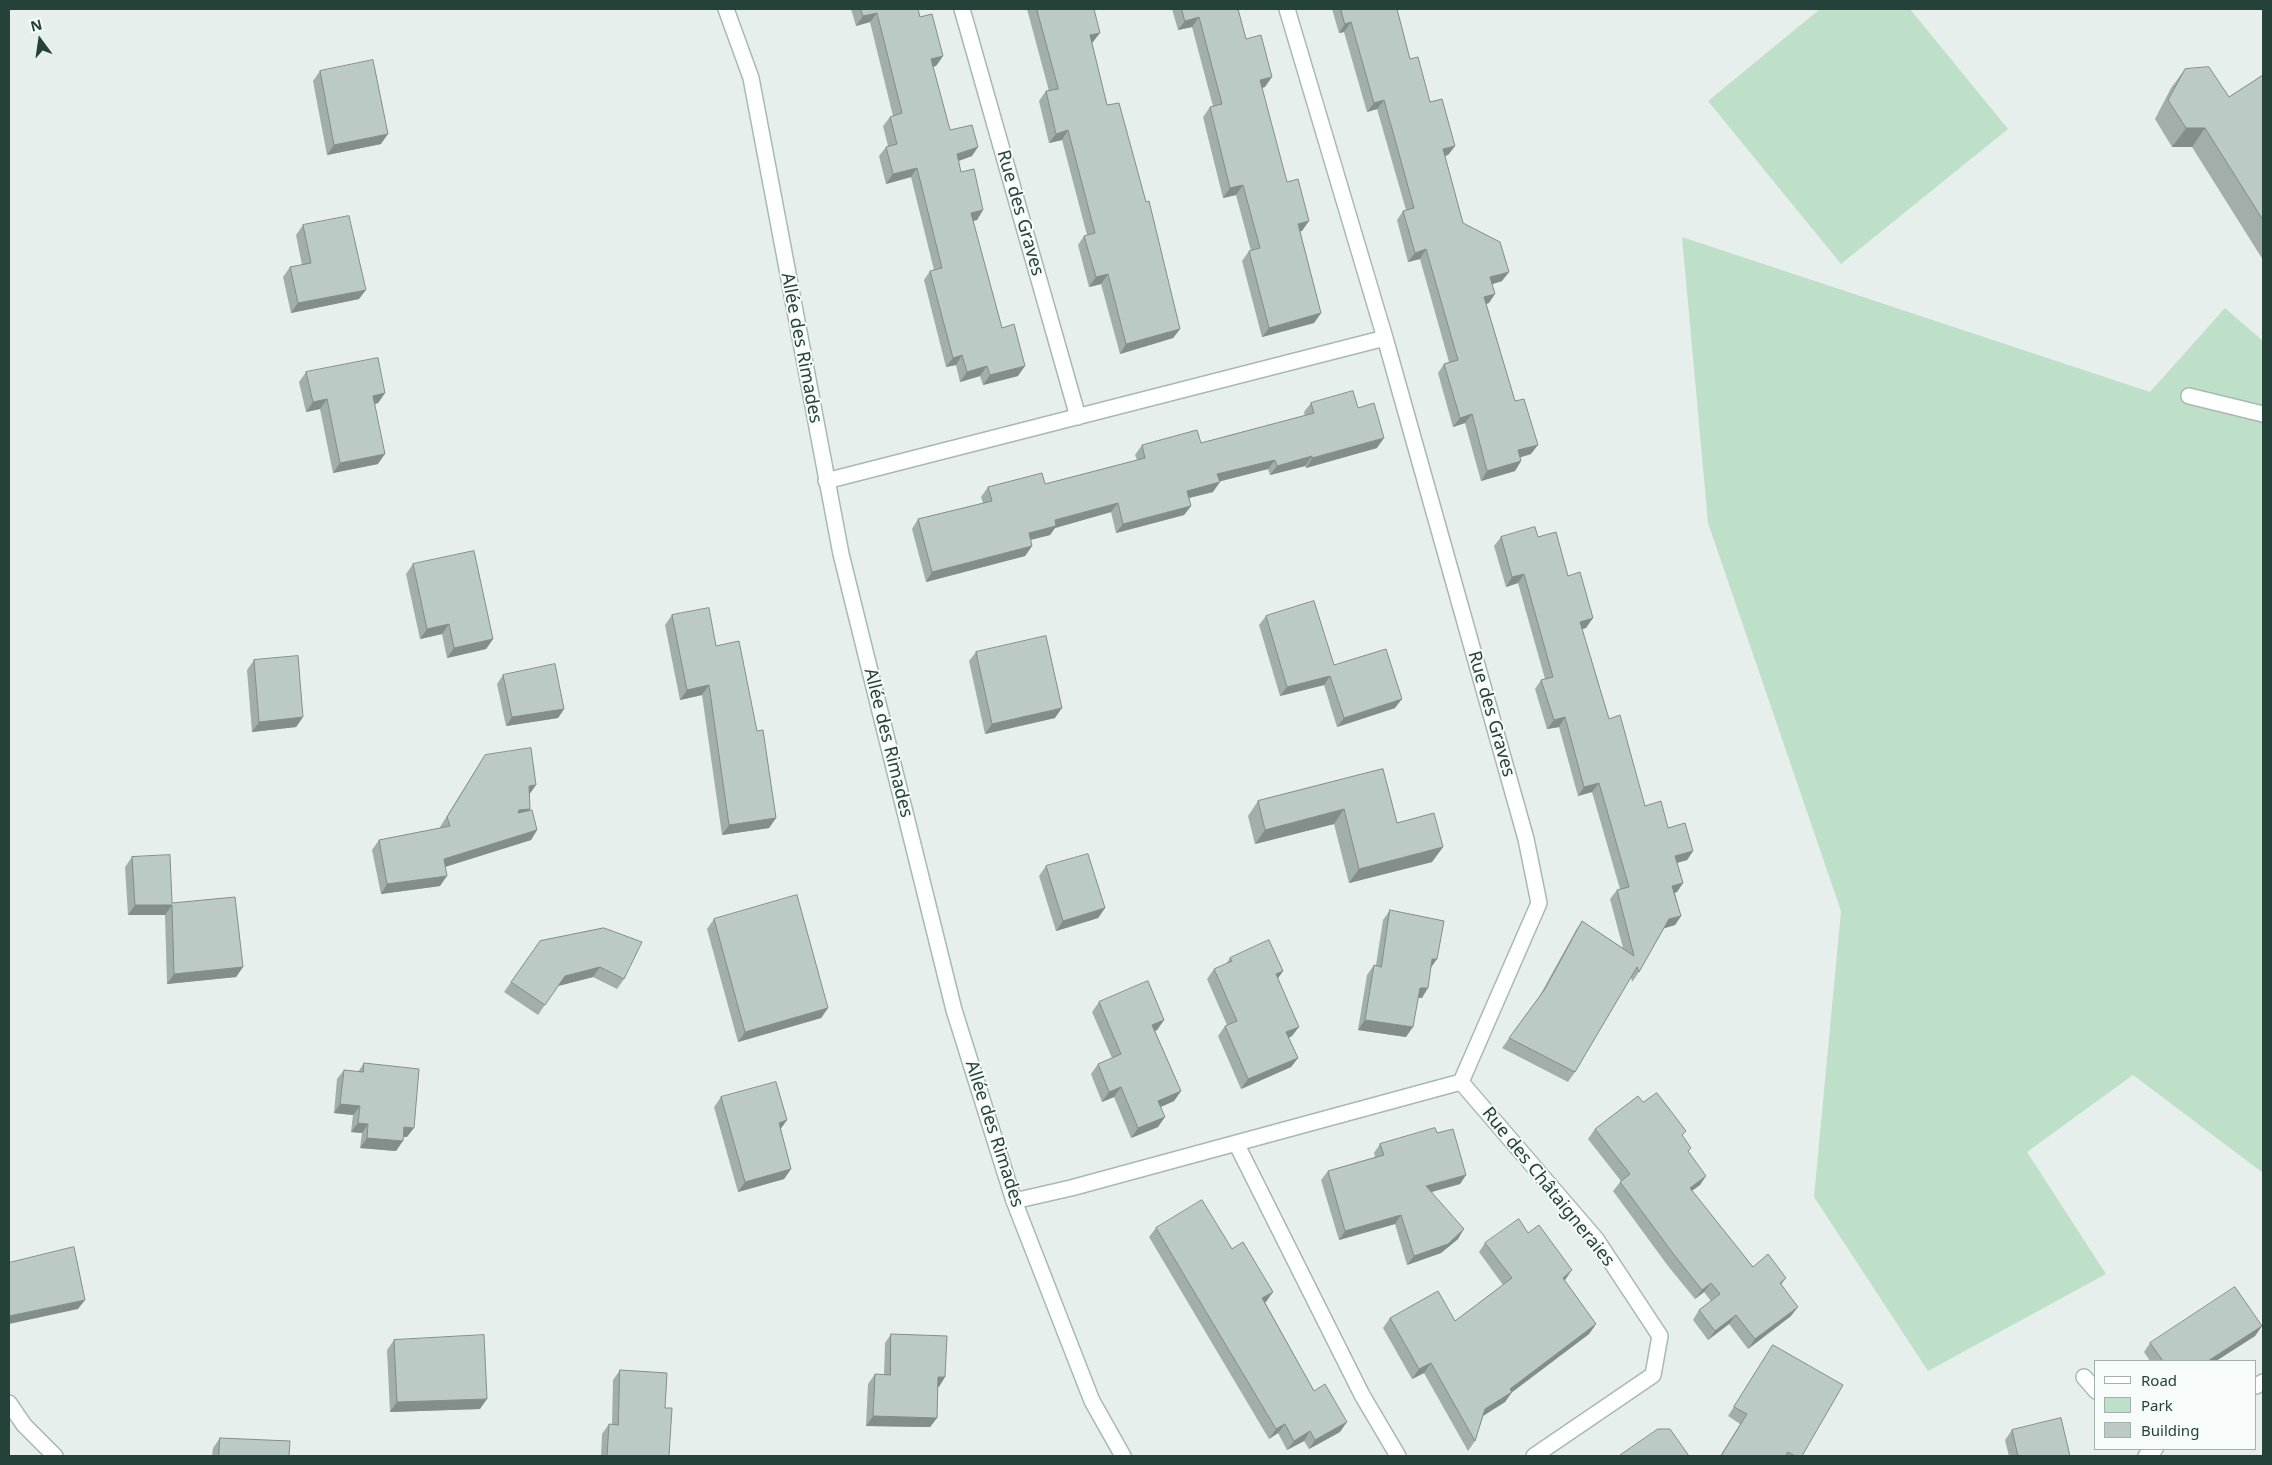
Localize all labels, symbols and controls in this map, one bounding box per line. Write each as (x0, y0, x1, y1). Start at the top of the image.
text: N (28, 14, 44, 36)
north arrow (15, 15, 65, 65)
street label: Rue des Graves (992, 148, 1048, 278)
street label: Allée des Rimades (776, 271, 826, 425)
street label: Rue des Graves (1463, 649, 1519, 779)
street label: Allée des Rimades (859, 666, 917, 820)
street label: Allée des Rimades (960, 1058, 1028, 1210)
street label: Rue des Châtaigneraies (1477, 1103, 1619, 1271)
legend (2094, 1360, 2257, 1450)
text: Road (2141, 1370, 2177, 1390)
text: Park (2141, 1395, 2173, 1415)
text: Building (2141, 1420, 2199, 1440)

